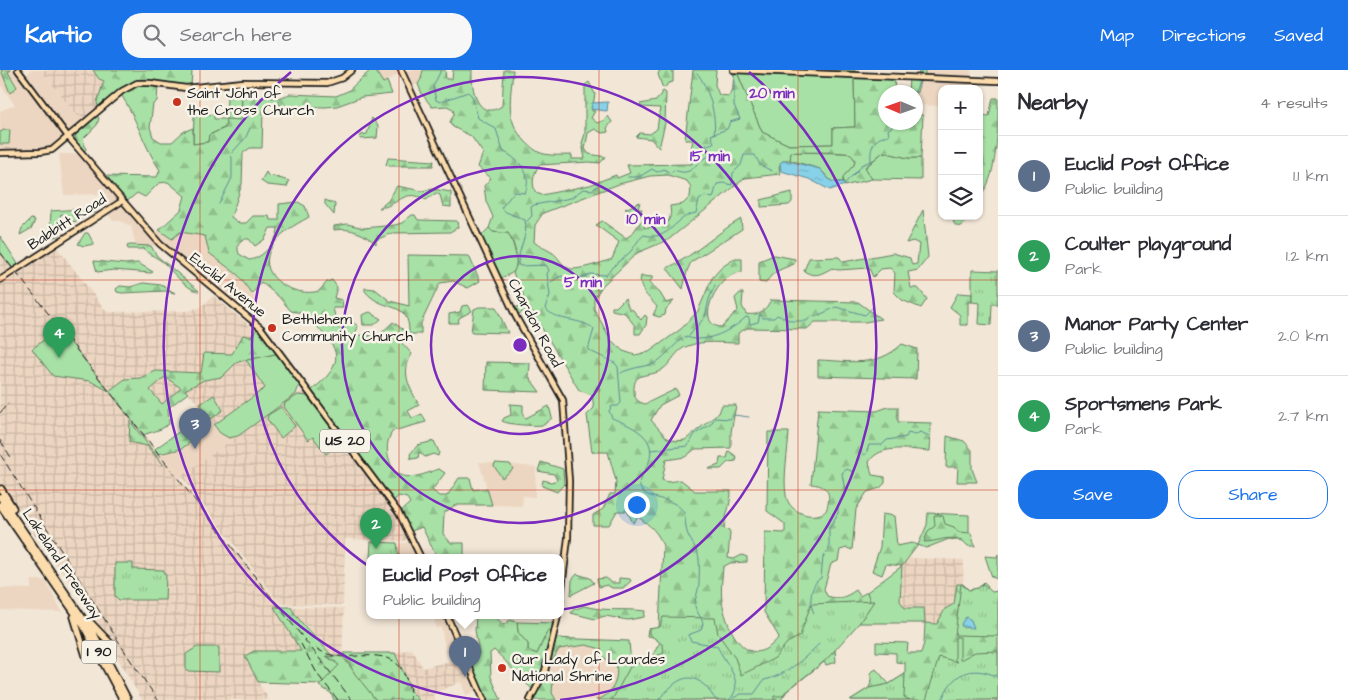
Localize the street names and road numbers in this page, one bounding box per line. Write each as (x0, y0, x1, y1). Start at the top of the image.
street label: Babbitt Road (24, 189, 111, 255)
street label: Euclid Avenue (185, 248, 271, 322)
street label: Chardon Road (503, 275, 567, 371)
road number: US 20 (320, 430, 370, 452)
street label: Lakeland Freeway (16, 504, 107, 624)
road number: I 90 (82, 640, 116, 664)

